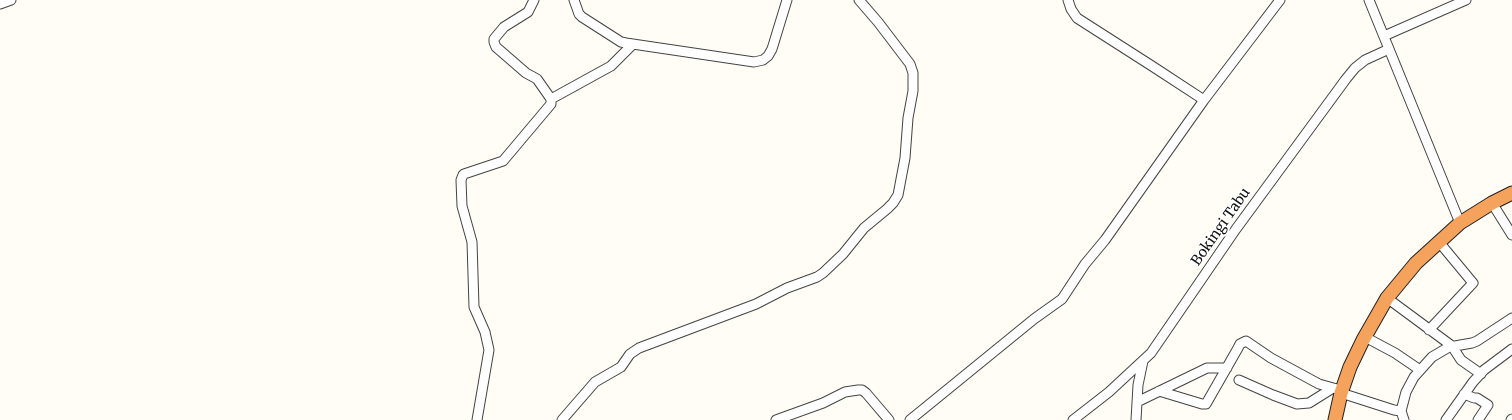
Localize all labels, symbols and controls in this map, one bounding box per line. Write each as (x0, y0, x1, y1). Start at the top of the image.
street label: Bokingi Tabu (1188, 185, 1254, 269)

